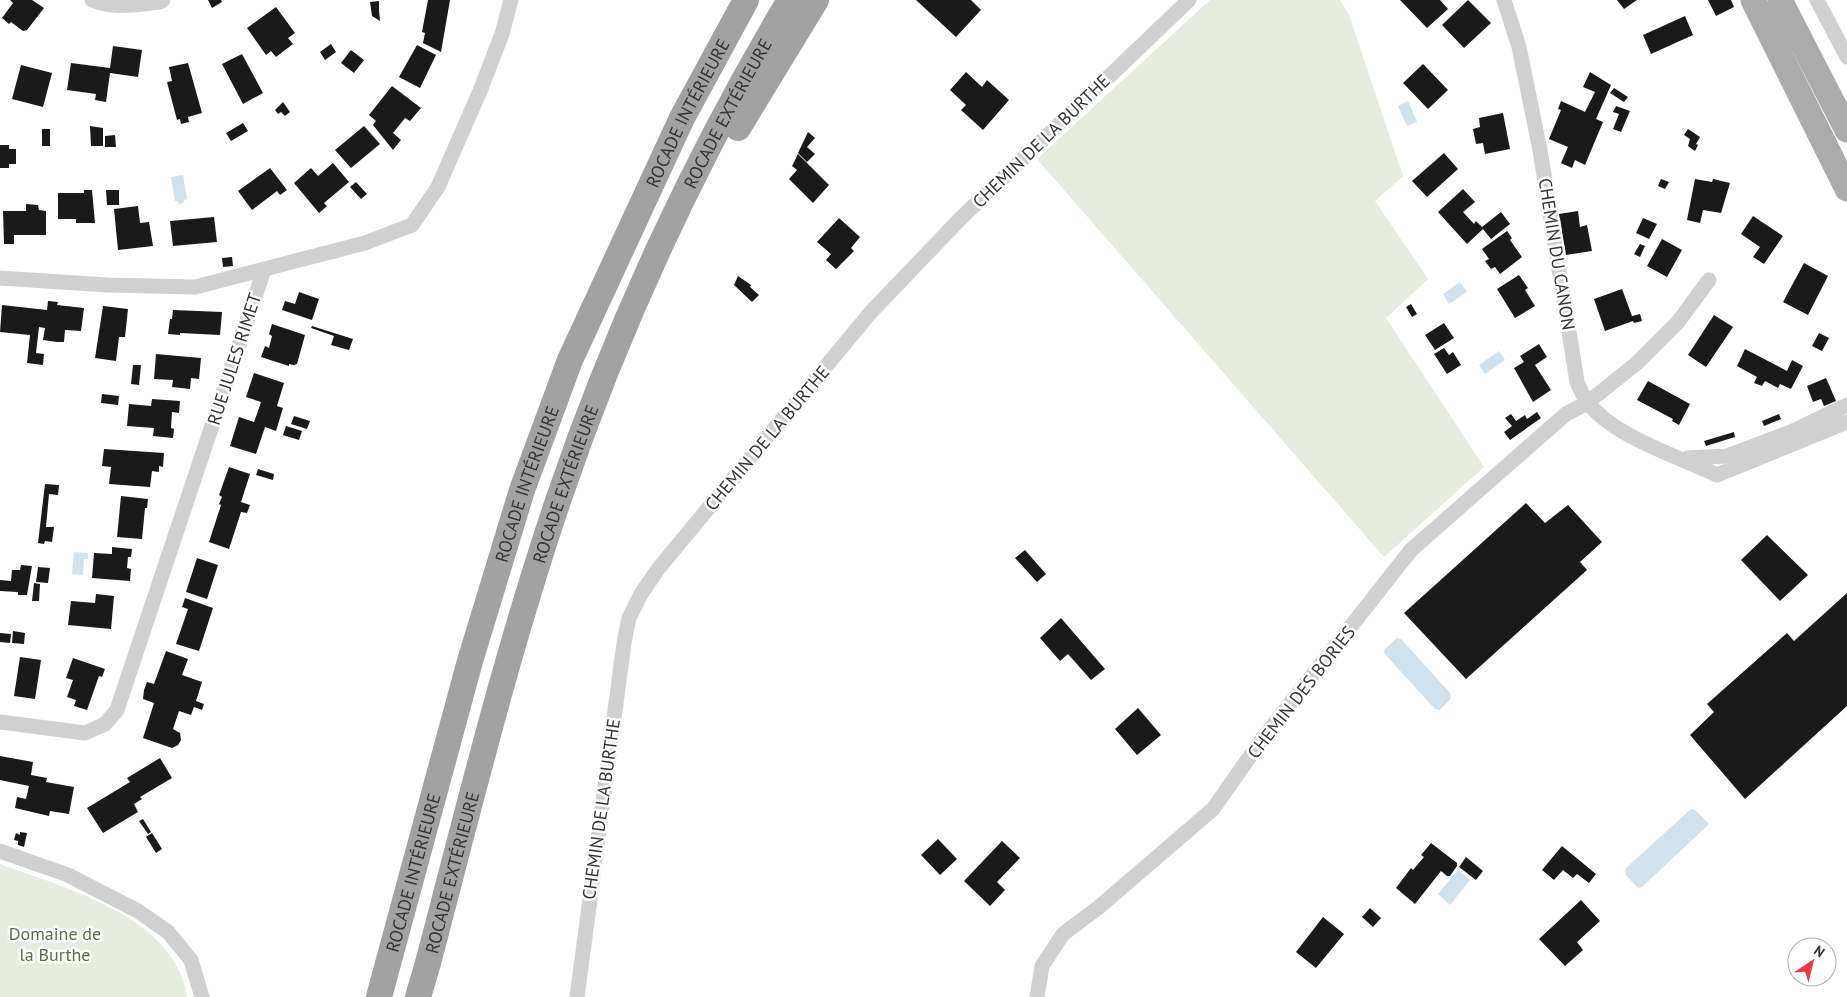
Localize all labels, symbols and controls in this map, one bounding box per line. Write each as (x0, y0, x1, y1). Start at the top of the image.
street label: ROCADE EXTÉRIEURE (678, 34, 776, 192)
street label: ROCADE INTÉRIEURE (640, 35, 734, 191)
street label: CHEMIN DE LA BURTHE (967, 69, 1115, 213)
street label: CHEMIN DU CANON (1534, 176, 1580, 332)
street label: RUE JULES RIMET (202, 290, 266, 428)
street label: CHEMIN DE LA BURTHE (700, 361, 834, 515)
street label: ROCADE EXTÉRIEURE (527, 401, 603, 566)
street label: ROCADE INTÉRIEURE (489, 403, 564, 565)
street label: CHEMIN DES BORIES (1242, 621, 1360, 763)
street label: CHEMIN DE LA BURTHE (577, 717, 625, 901)
street label: ROCADE EXTÉRIEURE (420, 789, 484, 956)
street label: ROCADE INTÉRIEURE (380, 791, 445, 954)
park label: Domaine de la Burthe (9, 922, 101, 966)
north arrow (1787, 937, 1837, 987)
text: N (1811, 941, 1828, 961)

